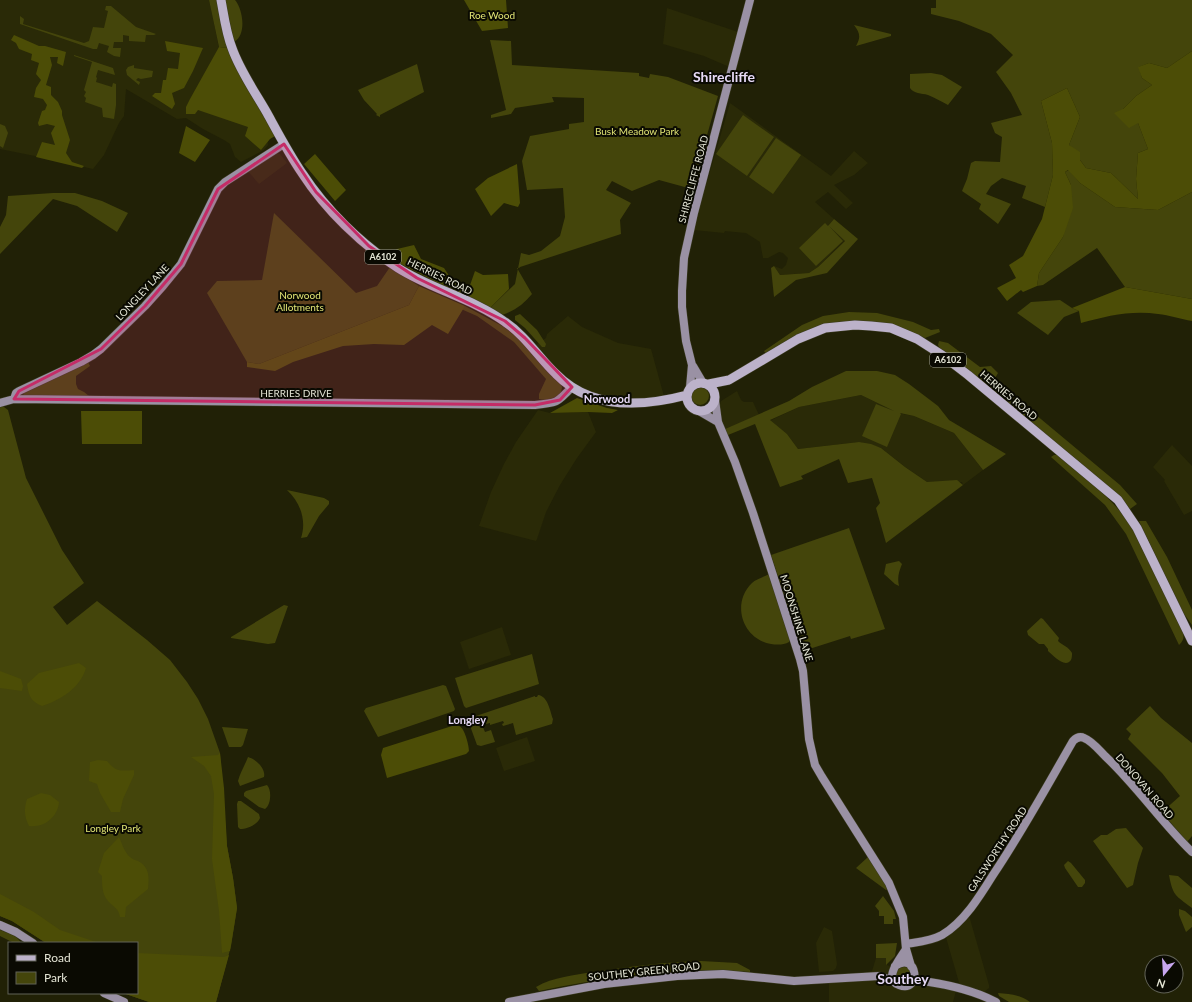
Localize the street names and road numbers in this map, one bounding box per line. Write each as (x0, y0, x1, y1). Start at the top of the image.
street label: SHIRECLIFFE ROAD (676, 133, 711, 224)
road number: A6102 (365, 250, 401, 264)
street label: HERRIES ROAD (406, 255, 475, 297)
street label: LONGLEY LANE (113, 261, 171, 323)
road number: A6102 (930, 353, 966, 367)
street label: HERRIES ROAD (978, 368, 1040, 423)
street label: HERRIES DRIVE (260, 387, 332, 399)
street label: MOONSHINE LANE (778, 573, 816, 663)
street label: DONOVAN ROAD (1113, 751, 1177, 821)
street label: GALSWORTHY ROAD (965, 804, 1029, 894)
street label: SOUTHEY GREEN ROAD (588, 959, 701, 983)

